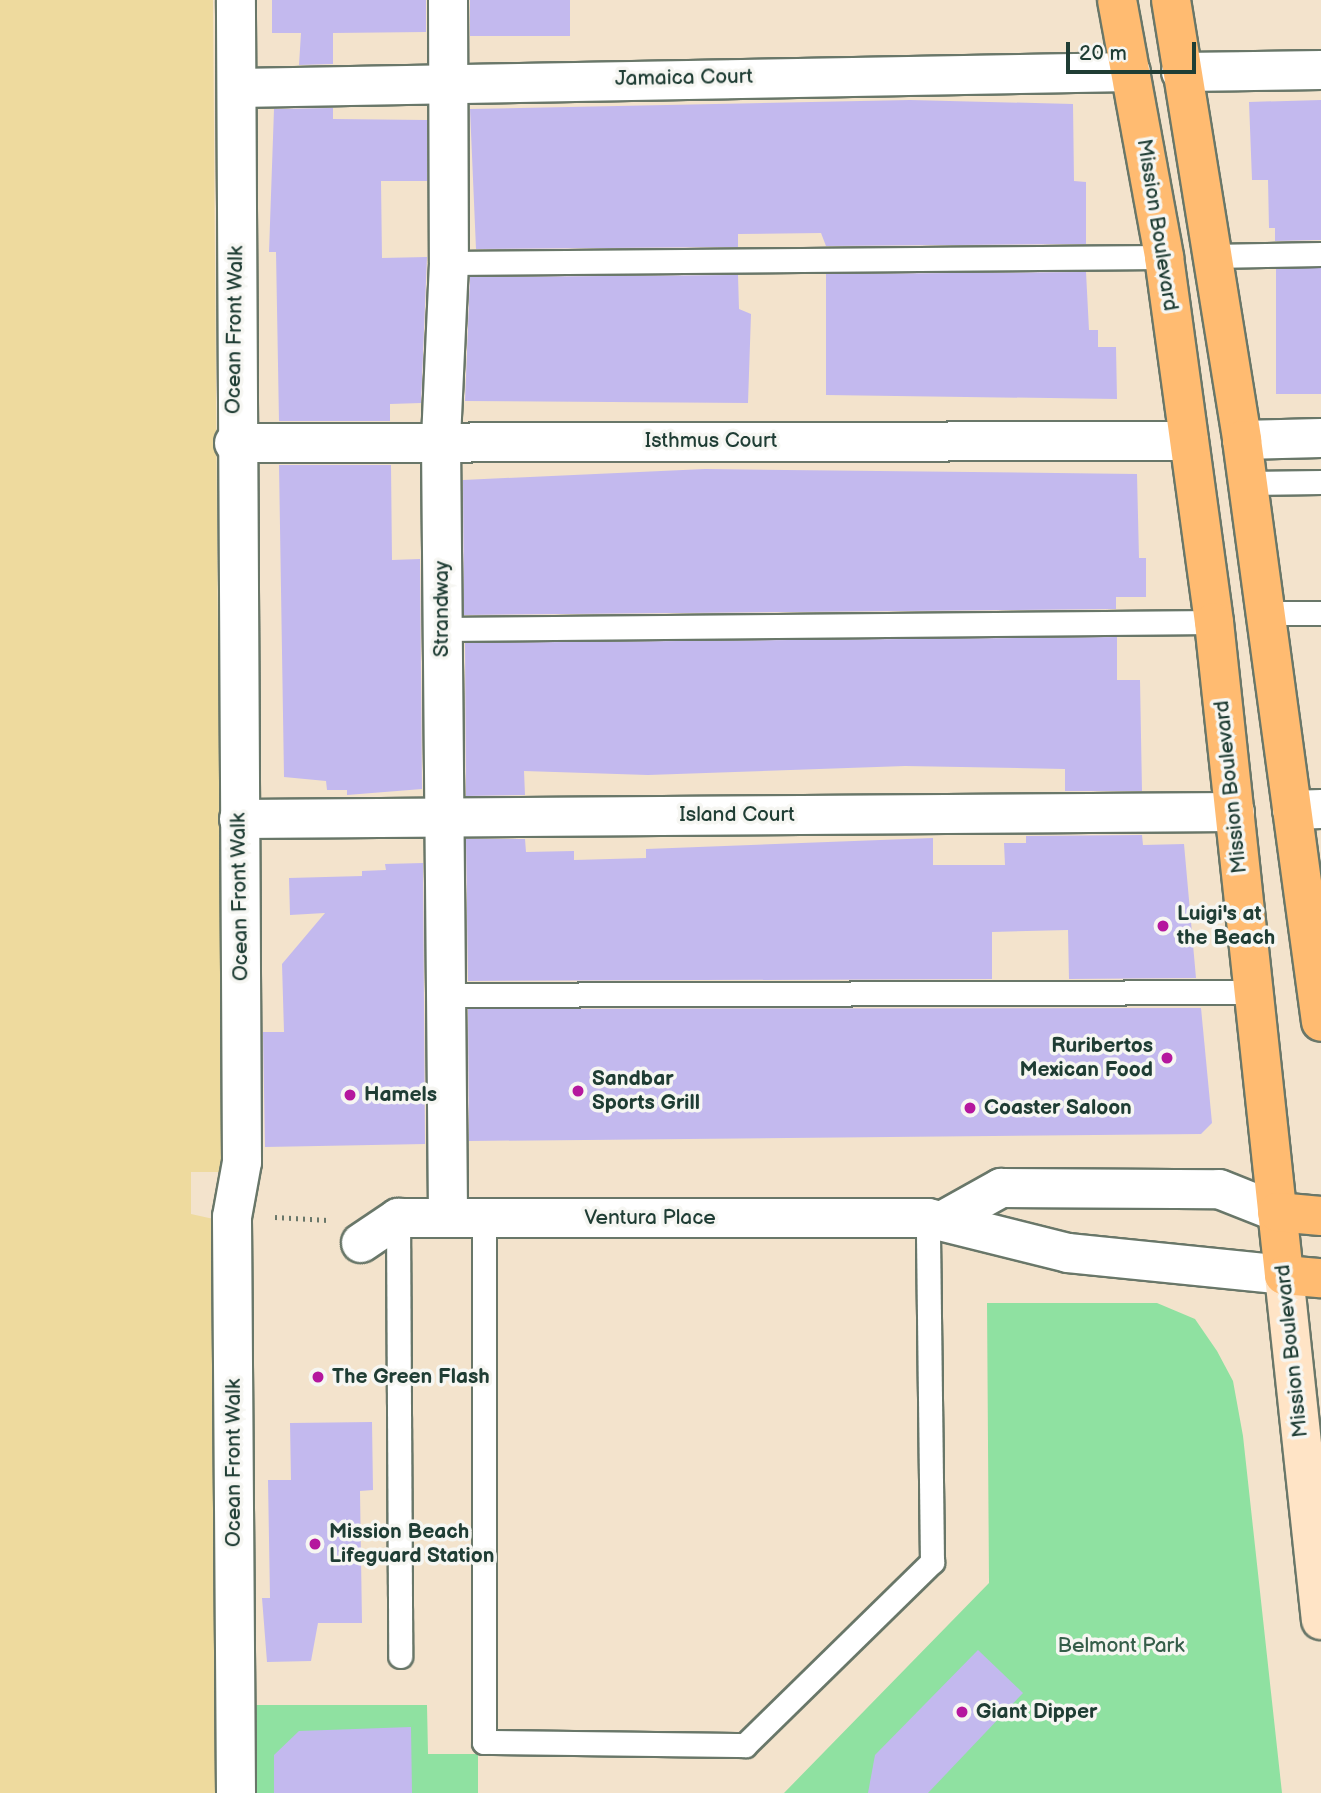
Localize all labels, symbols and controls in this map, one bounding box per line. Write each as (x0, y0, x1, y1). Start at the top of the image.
scale bar (1069, 28, 1198, 72)
text: 20 m (1079, 41, 1127, 66)
street label: Jamaica Court (615, 64, 753, 92)
street label: Mission Boulevard (1131, 137, 1183, 313)
street label: Ocean Front Walk (221, 245, 249, 415)
street label: Isthmus Court (645, 428, 777, 454)
street label: Strandway (429, 561, 455, 657)
street label: Mission Boulevard (1209, 699, 1253, 875)
street label: Island Court (679, 802, 795, 828)
street label: Ocean Front Walk (226, 812, 254, 982)
place label: Luigi's at the Beach (1177, 901, 1275, 951)
marker: Luigi's at the Beach (1155, 918, 1171, 934)
place label: Ruribertos Mexican Food (1019, 1033, 1153, 1083)
marker: Ruribertos Mexican Food (1159, 1050, 1175, 1066)
place label: Sandbar Sports Grill (592, 1066, 700, 1116)
place label: Hamels (364, 1082, 437, 1108)
marker: Sandbar Sports Grill (570, 1083, 586, 1099)
marker: Hamels (342, 1087, 358, 1103)
place label: Coaster Saloon (984, 1095, 1132, 1121)
marker: Coaster Saloon (962, 1100, 978, 1116)
street label: Ventura Place (584, 1205, 716, 1231)
street label: Mission Boulevard (1270, 1263, 1314, 1439)
place label: The Green Flash (332, 1364, 490, 1390)
marker: The Green Flash (310, 1369, 326, 1385)
street label: Ocean Front Walk (221, 1378, 247, 1548)
place label: Mission Beach Lifeguard Station (329, 1519, 494, 1569)
marker: Mission Beach Lifeguard Station (307, 1536, 323, 1552)
park label: Belmont Park (1058, 1633, 1184, 1659)
place label: Giant Dipper (976, 1699, 1097, 1725)
marker: Giant Dipper (954, 1704, 970, 1720)

